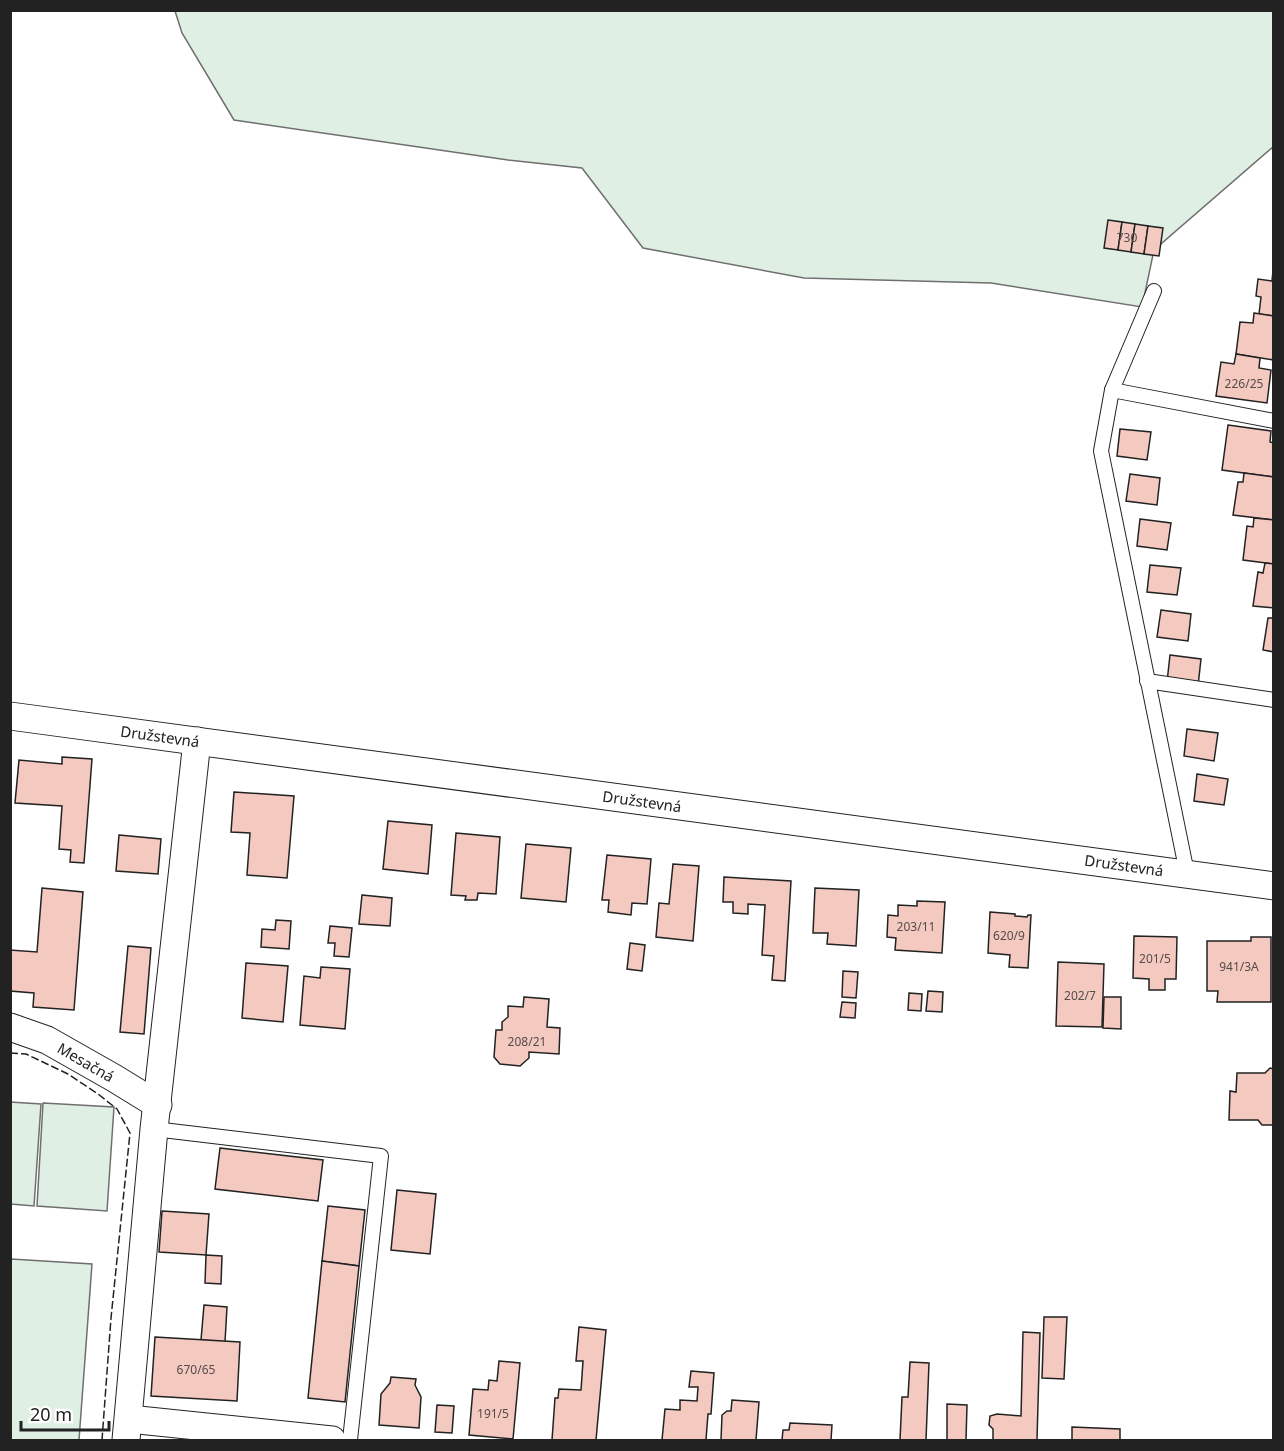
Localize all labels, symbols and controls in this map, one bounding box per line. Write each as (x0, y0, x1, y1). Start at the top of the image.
house number: 730 (1117, 229, 1137, 246)
house number: 226/25 (1225, 375, 1264, 392)
street label: Družstevná (119, 721, 201, 751)
street label: Družstevná (601, 786, 683, 816)
street label: Družstevná (1083, 850, 1165, 880)
house number: 203/11 (897, 918, 935, 935)
house number: 620/9 (993, 927, 1025, 944)
house number: 201/5 (1139, 950, 1171, 967)
house number: 941/3A (1219, 958, 1259, 975)
house number: 202/7 (1064, 987, 1096, 1004)
house number: 208/21 (508, 1033, 546, 1050)
street label: Mesačná (54, 1038, 118, 1086)
house number: 670/65 (177, 1361, 216, 1378)
scale bar (21, 1394, 110, 1432)
text: 20 m (30, 1402, 72, 1426)
house number: 191/5 (477, 1405, 509, 1422)

